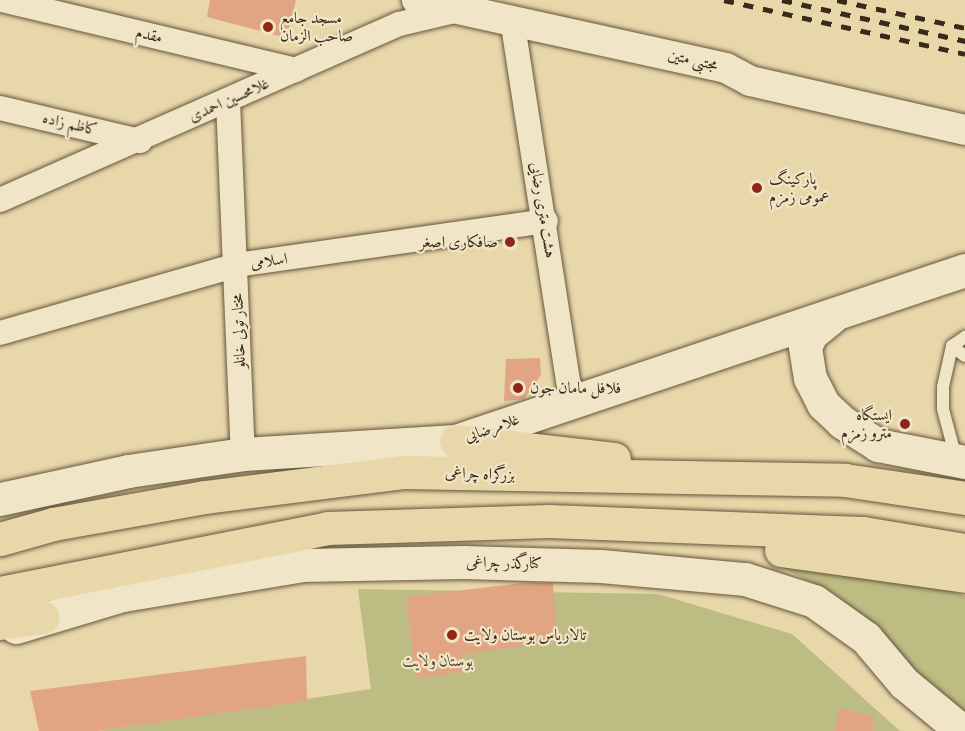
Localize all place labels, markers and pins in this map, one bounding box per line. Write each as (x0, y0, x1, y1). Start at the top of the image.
place label: مسجد جامع صاحب الزمان (280, 8, 353, 46)
marker: مسجد جامع صاحب الزمان (261, 20, 275, 34)
place label: پارکینگ عمومی زمزم (769, 169, 829, 207)
marker: پارکینگ عمومی زمزم (750, 181, 764, 195)
place label: صافکاری اصغر (419, 232, 498, 252)
marker: صافکاری اصغر (503, 235, 517, 249)
place label: فلافل مامان جون (530, 378, 621, 398)
marker: فلافل مامان جون (511, 381, 525, 395)
place label: ایستگاه مترو زمزم (841, 405, 892, 443)
marker: ایستگاه مترو زمزم (896, 415, 914, 433)
place label: تالاریاس بوستان ولایت (464, 625, 586, 645)
marker: تالاریاس بوستان ولایت (445, 628, 459, 642)

